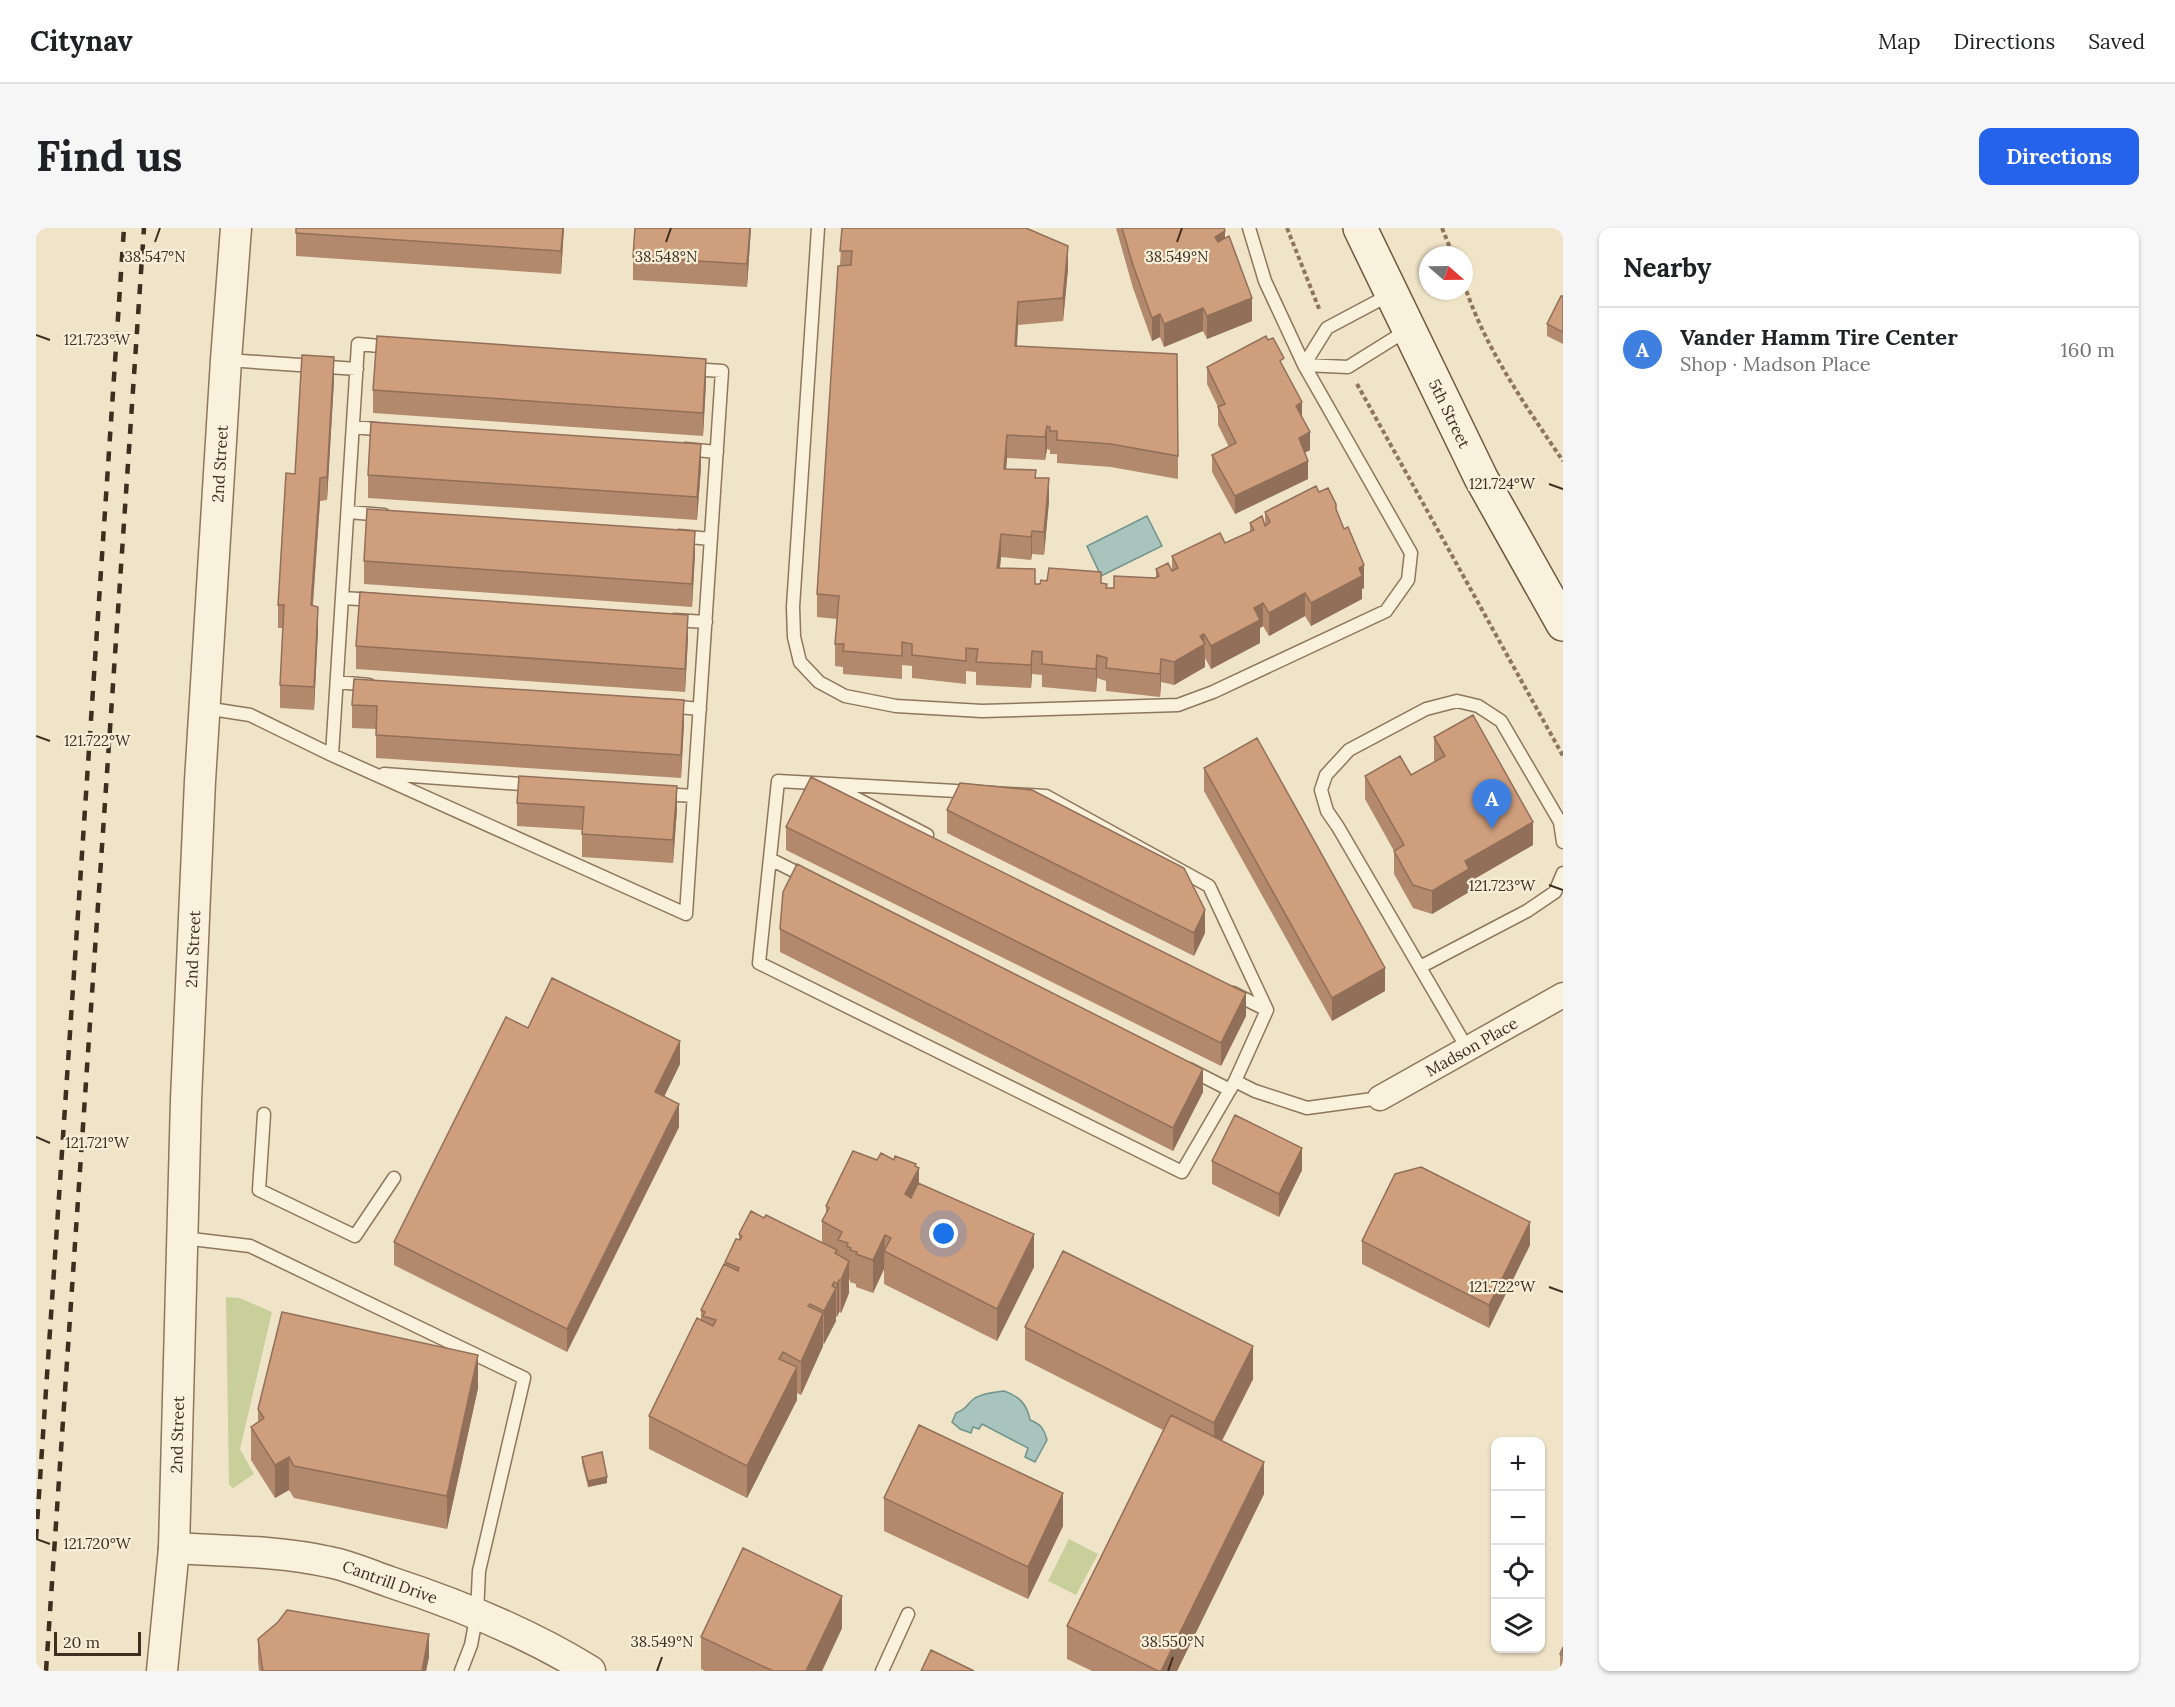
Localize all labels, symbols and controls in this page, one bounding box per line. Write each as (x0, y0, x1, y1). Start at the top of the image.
text: Citynav (30, 23, 133, 59)
text: Map (1878, 28, 1921, 55)
text: Directions (1954, 28, 2055, 55)
text: Saved (2088, 28, 2145, 55)
button: Directions (1979, 128, 2139, 185)
text: Find us (36, 129, 182, 183)
north arrow (1419, 246, 1473, 300)
text: 38.547°N (124, 247, 186, 266)
text: 38.548°N (635, 247, 697, 266)
text: 38.549°N (1146, 247, 1208, 266)
text: Nearby (1623, 251, 1711, 284)
text: Vander Hamm Tire Center (1680, 323, 1958, 351)
text: 121.723°W (64, 330, 131, 349)
text: A (1636, 337, 1649, 362)
text: 160 m (2061, 337, 2115, 362)
text: Shop · Madson Place (1680, 351, 1871, 376)
street label: 5th Street (1425, 376, 1475, 452)
street label: 2nd Street (207, 424, 232, 503)
text: 121.724°W (1469, 474, 1536, 493)
text: 121.722°W (64, 731, 131, 750)
pin: A (1472, 780, 1512, 829)
text: 121.723°W (1469, 876, 1536, 895)
street label: 2nd Street (181, 909, 204, 988)
street label: Madson Place (1422, 1012, 1521, 1080)
text: 121.721°W (65, 1133, 130, 1152)
your location (929, 1219, 958, 1248)
text: 121.722°W (1469, 1277, 1536, 1296)
street label: 2nd Street (166, 1395, 188, 1474)
map controls (1491, 1437, 1545, 1653)
button: + (1491, 1437, 1545, 1491)
button: − (1491, 1491, 1545, 1545)
text: 121.720°W (63, 1534, 132, 1553)
button: locate (1491, 1545, 1545, 1599)
street label: Cantrill Drive (340, 1556, 441, 1608)
button: layers (1491, 1599, 1545, 1653)
scale bar (54, 1629, 141, 1656)
text: 20 m (63, 1632, 100, 1652)
text: 38.549°N (631, 1632, 693, 1651)
text: 38.550°N (1141, 1632, 1205, 1651)

